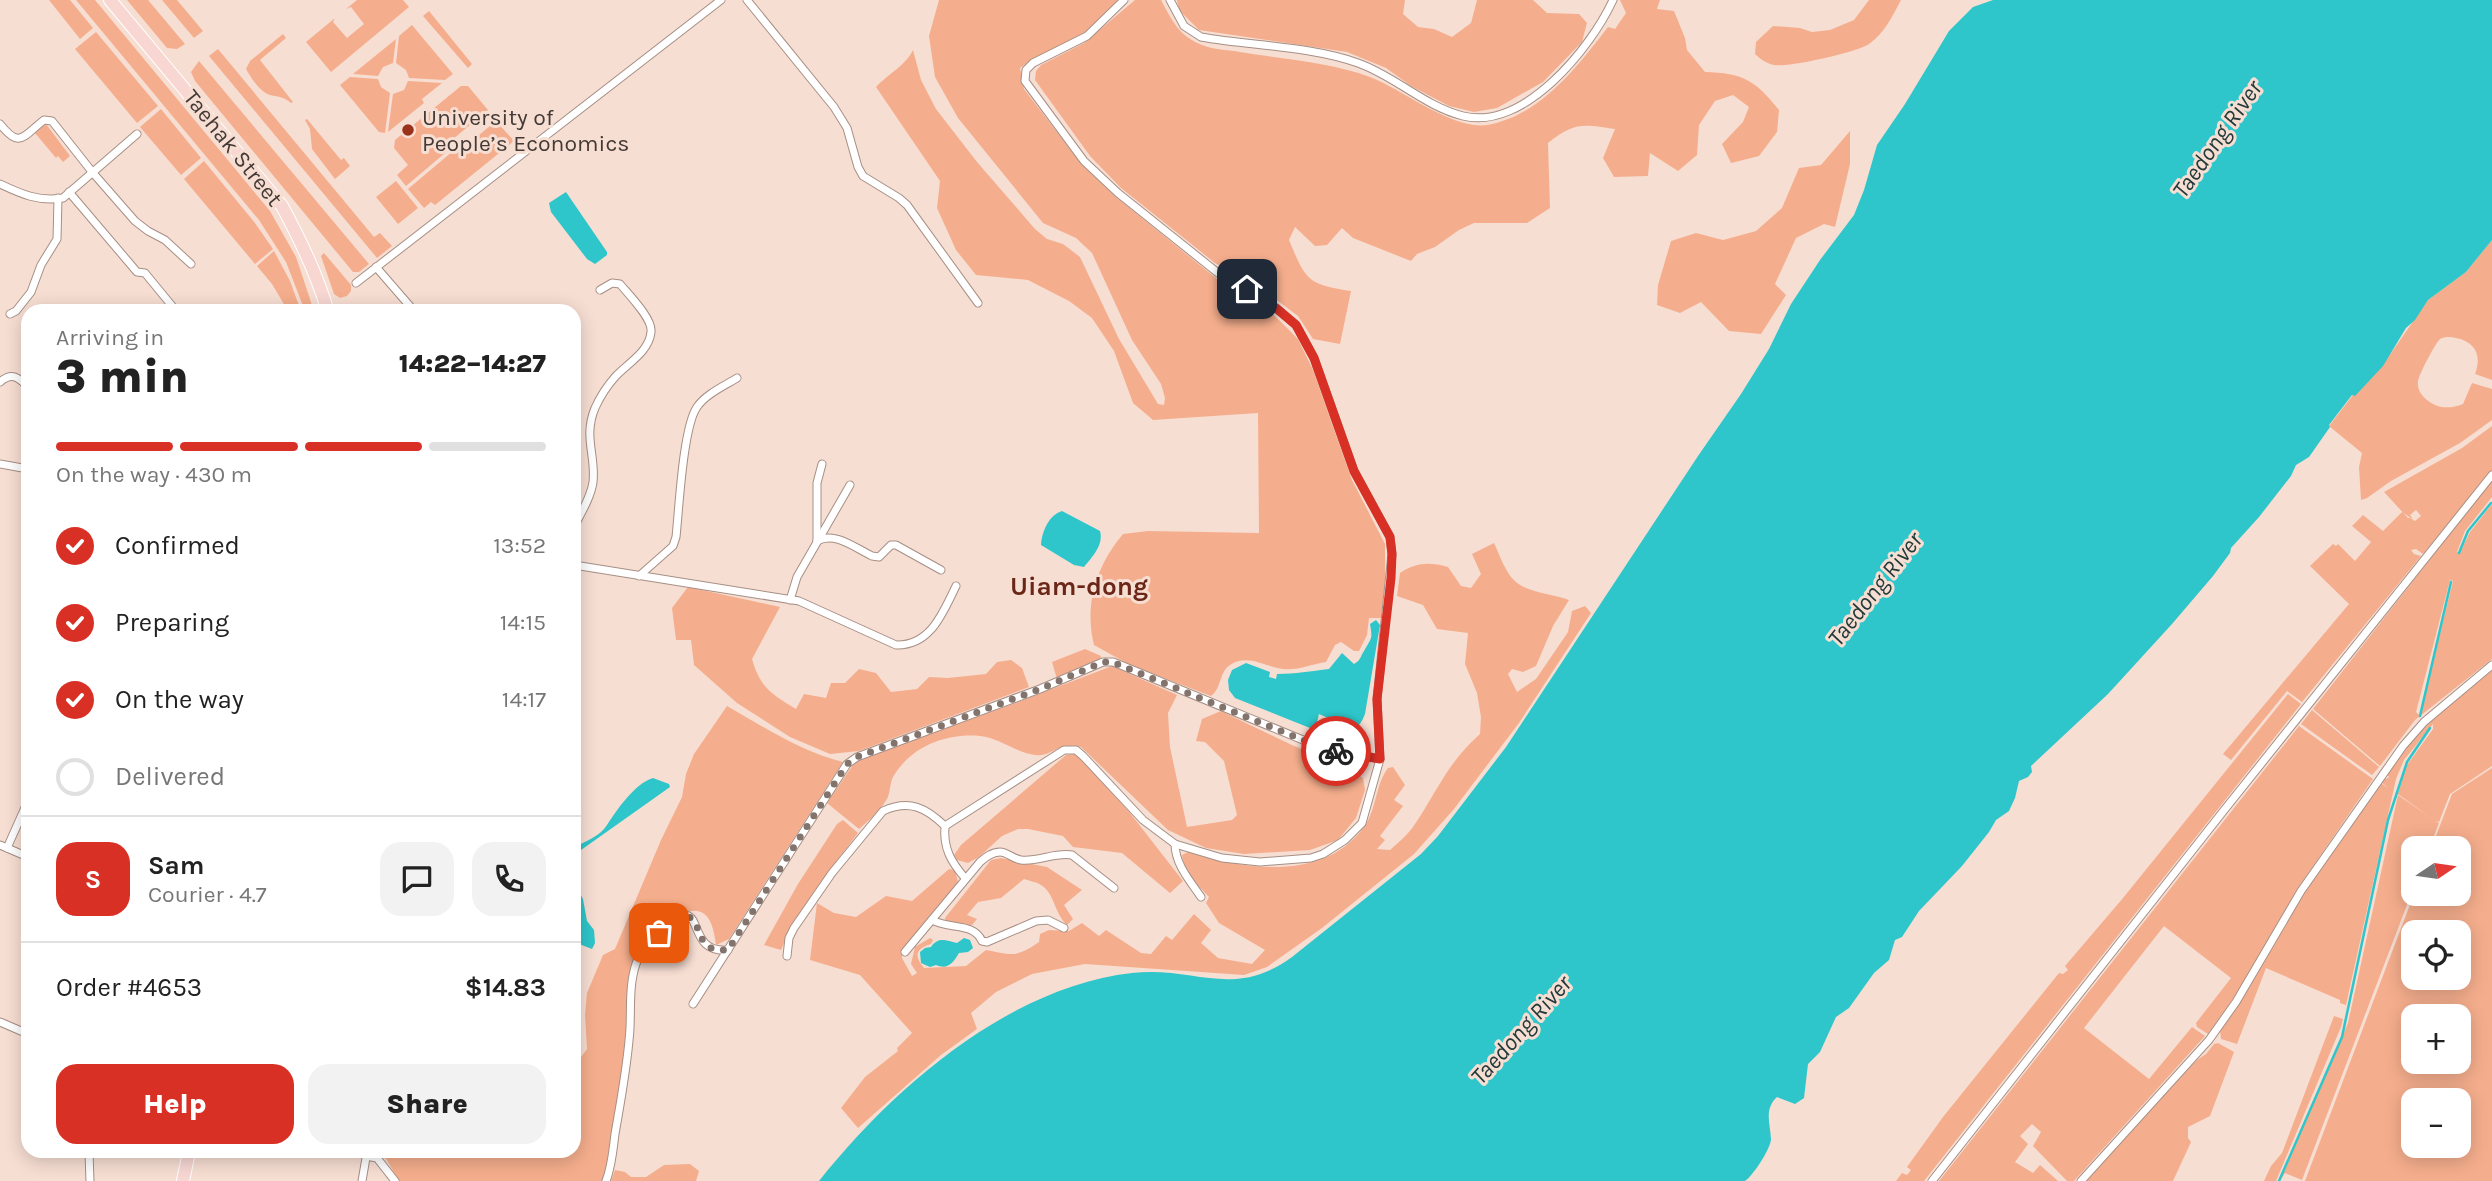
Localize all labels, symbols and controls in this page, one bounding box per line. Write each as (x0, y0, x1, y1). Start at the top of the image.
water label: Taedong River (2166, 74, 2268, 203)
street label: Taehak Street (178, 84, 288, 212)
place label: University of People’s Economics (422, 104, 629, 157)
marker: University of People’s Economics (400, 122, 416, 138)
pin (1217, 259, 1277, 319)
icon: home (1228, 270, 1266, 308)
text: Arriving in (56, 324, 164, 351)
text: 14:22–14:27 (399, 348, 546, 379)
text: 3 min (56, 350, 189, 404)
text: On the way · 430 m (56, 461, 252, 488)
water label: Taedong River (1822, 526, 1929, 652)
icon: check (56, 527, 94, 565)
text: Confirmed (115, 530, 240, 561)
text: 13:52 (493, 532, 546, 559)
district label: Uiam-dong (1010, 571, 1148, 602)
icon: check (56, 604, 94, 642)
text: Preparing (115, 607, 229, 638)
text: 14:15 (500, 609, 546, 636)
icon: check (56, 681, 94, 719)
text: On the way (115, 684, 244, 715)
text: 14:17 (502, 686, 546, 713)
courier (1301, 716, 1371, 786)
icon: bike (1317, 732, 1355, 770)
text: Delivered (115, 761, 225, 792)
north arrow (2401, 836, 2471, 906)
map controls (2401, 836, 2471, 1158)
button: chat (380, 842, 454, 916)
button: phone (472, 842, 546, 916)
text: Sam (148, 850, 204, 881)
text: S (85, 864, 101, 895)
text: Courier · 4.7 (148, 881, 267, 908)
pin (629, 903, 689, 963)
icon: bag (640, 914, 678, 952)
button: locate (2401, 920, 2471, 990)
water label: Taedong River (1465, 969, 1578, 1090)
text: Order #4653 (56, 972, 202, 1003)
text: $14.83 (465, 972, 546, 1003)
button: + (2401, 1004, 2471, 1074)
button: Help (56, 1064, 294, 1144)
button: Share (308, 1064, 546, 1144)
button: − (2401, 1088, 2471, 1158)

